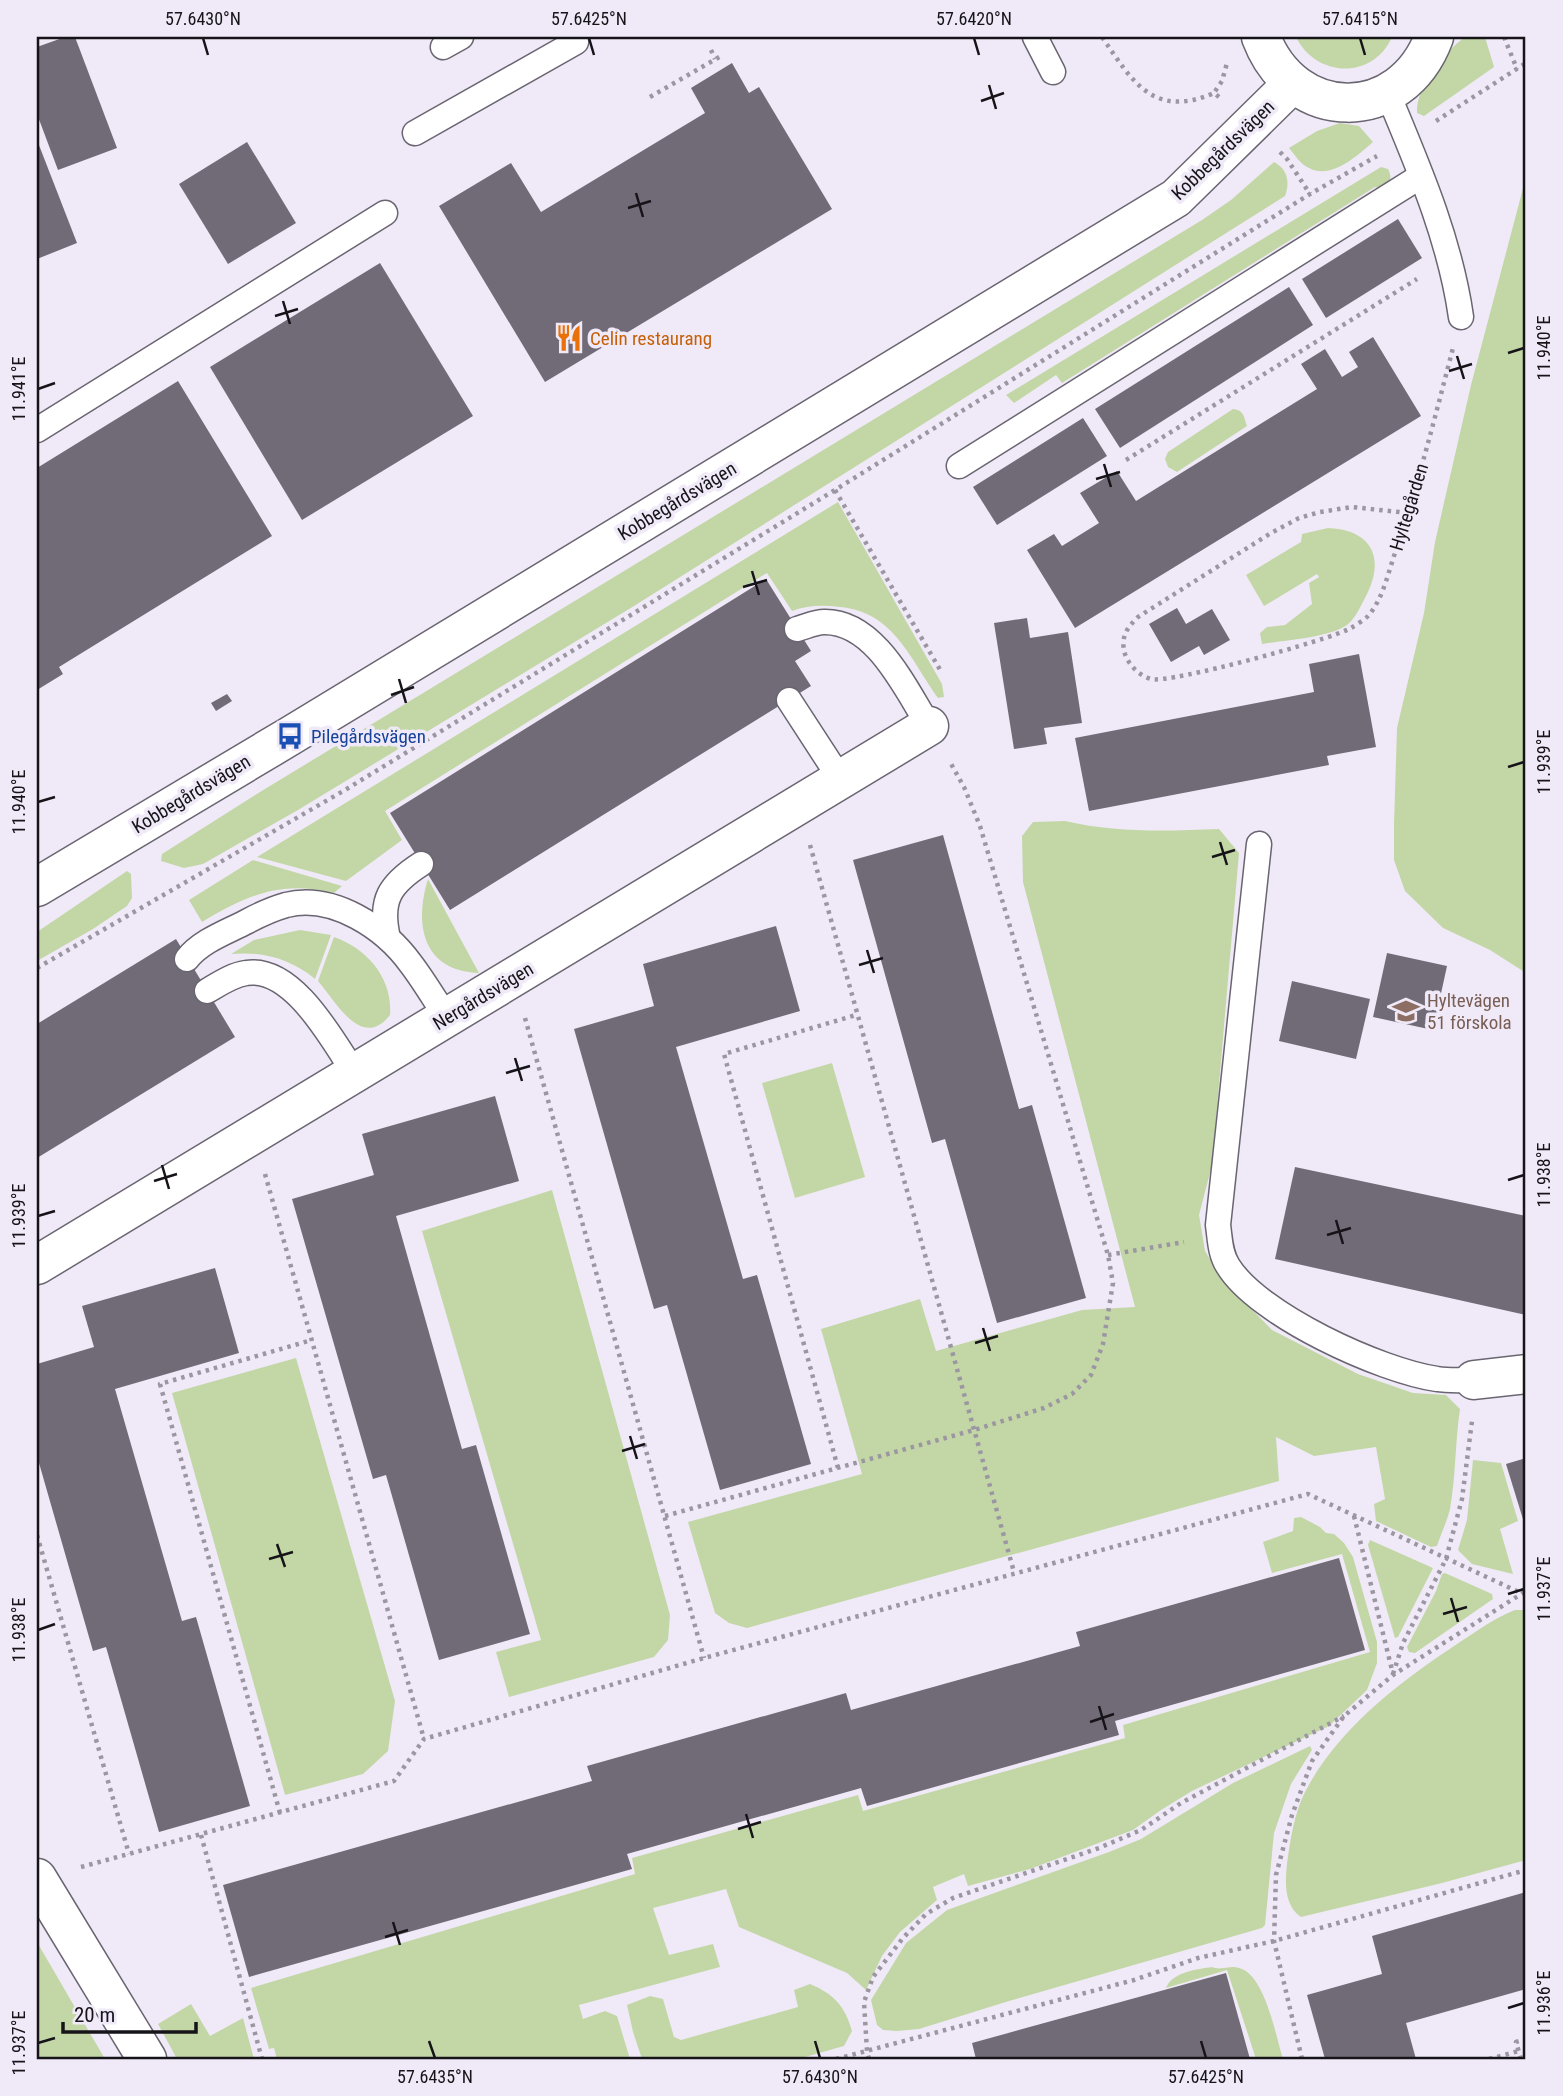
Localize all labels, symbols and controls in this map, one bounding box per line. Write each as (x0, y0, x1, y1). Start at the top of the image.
text: 57.6430°N (165, 8, 241, 29)
text: 57.6425°N (551, 8, 627, 29)
text: 57.6420°N (936, 8, 1012, 29)
text: 57.6415°N (1322, 8, 1398, 29)
street label: Kobbegårdsvägen (1167, 95, 1279, 205)
text: 11.940°E (1533, 316, 1554, 380)
restaurant icon: Celin restaurang (554, 323, 584, 353)
place label: Celin restaurang (590, 327, 712, 350)
text: 11.941°E (8, 357, 29, 421)
street label: Kobbegårdsvägen (614, 457, 740, 545)
street label: Hyltegården (1385, 460, 1433, 554)
bus stop icon: Pilegårdsvägen (275, 721, 305, 751)
place label: Pilegårdsvägen (311, 725, 426, 748)
text: 11.939°E (1533, 730, 1554, 794)
street label: Kobbegårdsvägen (128, 750, 254, 838)
text: 11.940°E (8, 770, 29, 834)
street label: Nergårdsvägen (429, 957, 537, 1035)
place label: Hyltevägen 51 förskola (1427, 989, 1512, 1034)
school or university icon: Hyltevägen 51 förskola (1391, 996, 1421, 1026)
text: 11.938°E (1533, 1143, 1554, 1207)
text: 11.939°E (8, 1184, 29, 1248)
text: 11.937°E (1533, 1557, 1554, 1621)
text: 11.938°E (8, 1598, 29, 1662)
text: 11.936°E (1533, 1971, 1554, 2035)
scale bar (63, 1991, 196, 2035)
text: 20 m (74, 2003, 115, 2027)
text: 11.937°E (8, 2011, 29, 2075)
text: 57.6435°N (397, 2066, 473, 2087)
text: 57.6430°N (782, 2066, 858, 2087)
text: 57.6425°N (1168, 2066, 1244, 2087)

